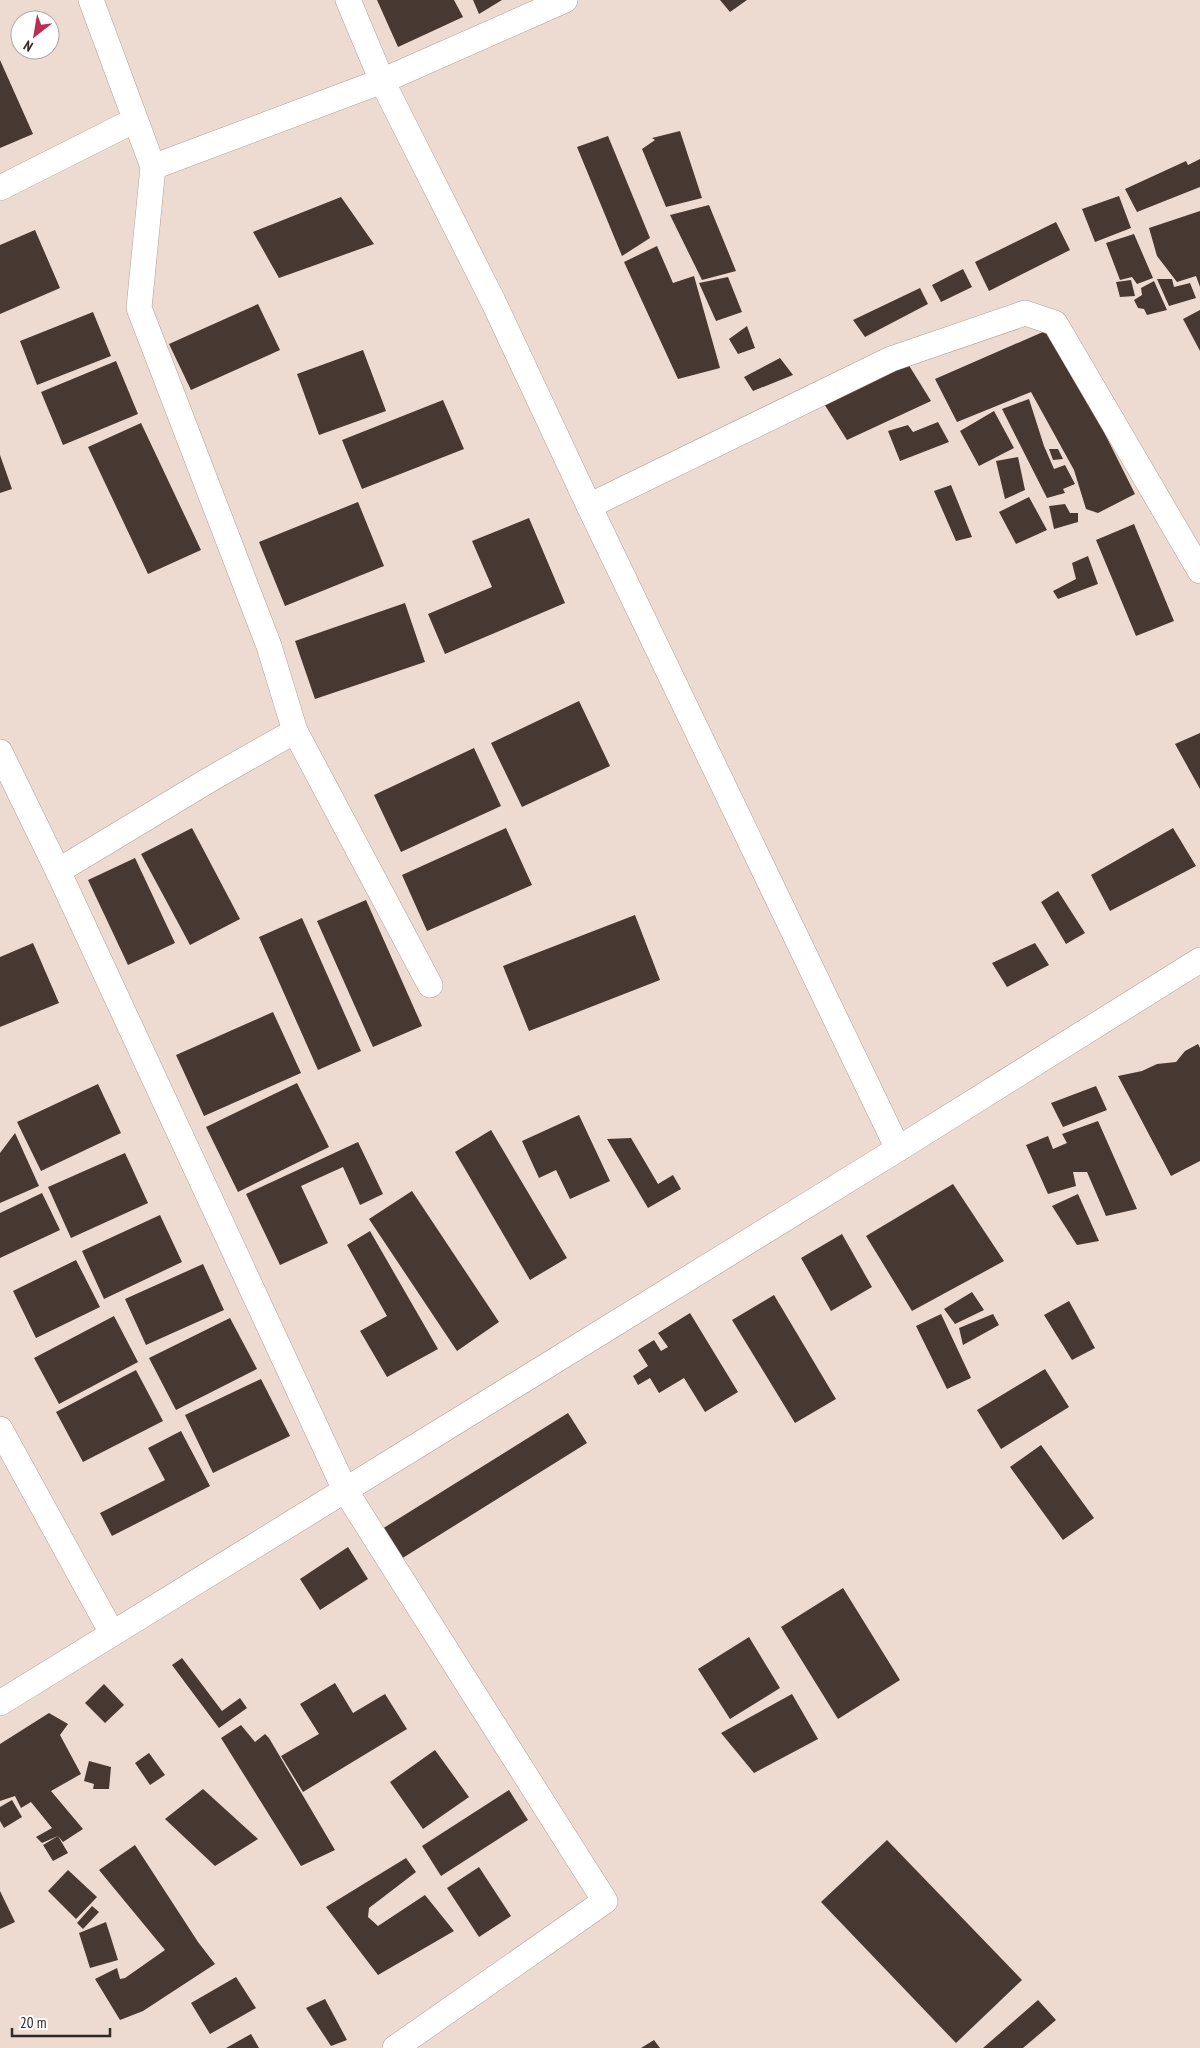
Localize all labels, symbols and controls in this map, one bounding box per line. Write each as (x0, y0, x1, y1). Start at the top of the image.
north arrow (10, 10, 60, 60)
text: N (20, 36, 36, 56)
scale bar (12, 2006, 110, 2038)
text: 20 m (20, 2013, 46, 2032)

